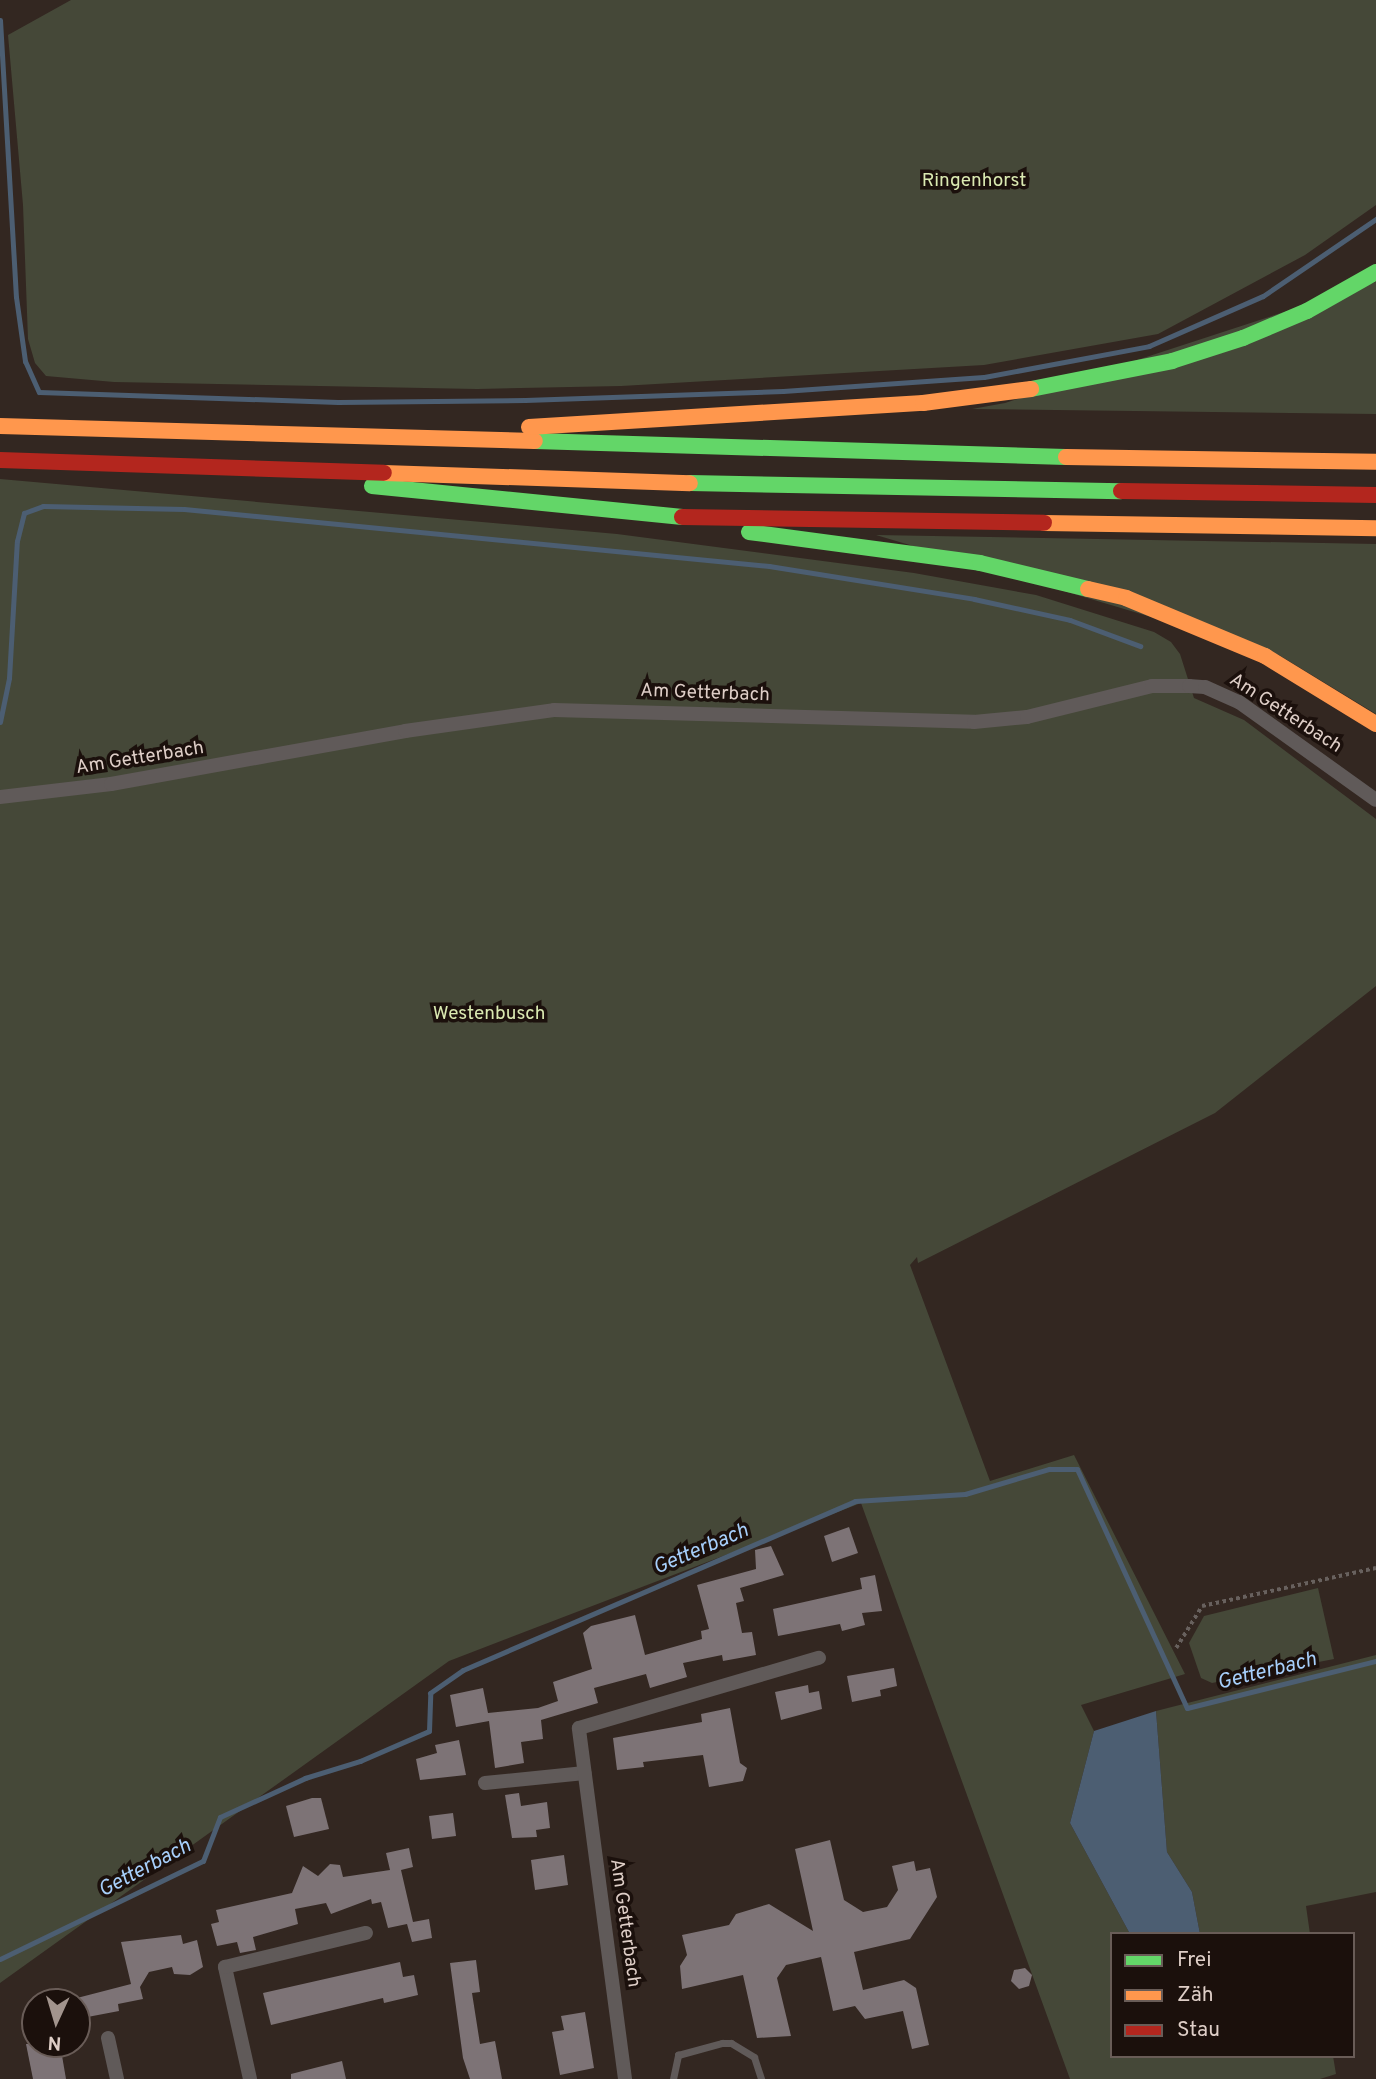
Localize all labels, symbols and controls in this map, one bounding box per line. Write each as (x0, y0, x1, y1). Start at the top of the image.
park label: Ringenhorst (922, 171, 1026, 193)
street label: Am Getterbach (1224, 669, 1346, 759)
street label: Am Getterbach (640, 680, 770, 708)
street label: Am Getterbach (74, 738, 206, 780)
park label: Westenbusch (433, 1004, 545, 1026)
water label: Getterbach (650, 1519, 752, 1581)
water label: Getterbach (1215, 1648, 1319, 1696)
water label: Getterbach (94, 1834, 196, 1904)
street label: Am Getterbach (604, 1857, 644, 1989)
legend (1110, 1932, 1355, 2058)
text: Frei (1177, 1947, 1212, 1974)
text: Zäh (1177, 1982, 1214, 2009)
north arrow (21, 1988, 91, 2058)
text: Stau (1177, 2017, 1220, 2044)
text: N (47, 2030, 62, 2054)

